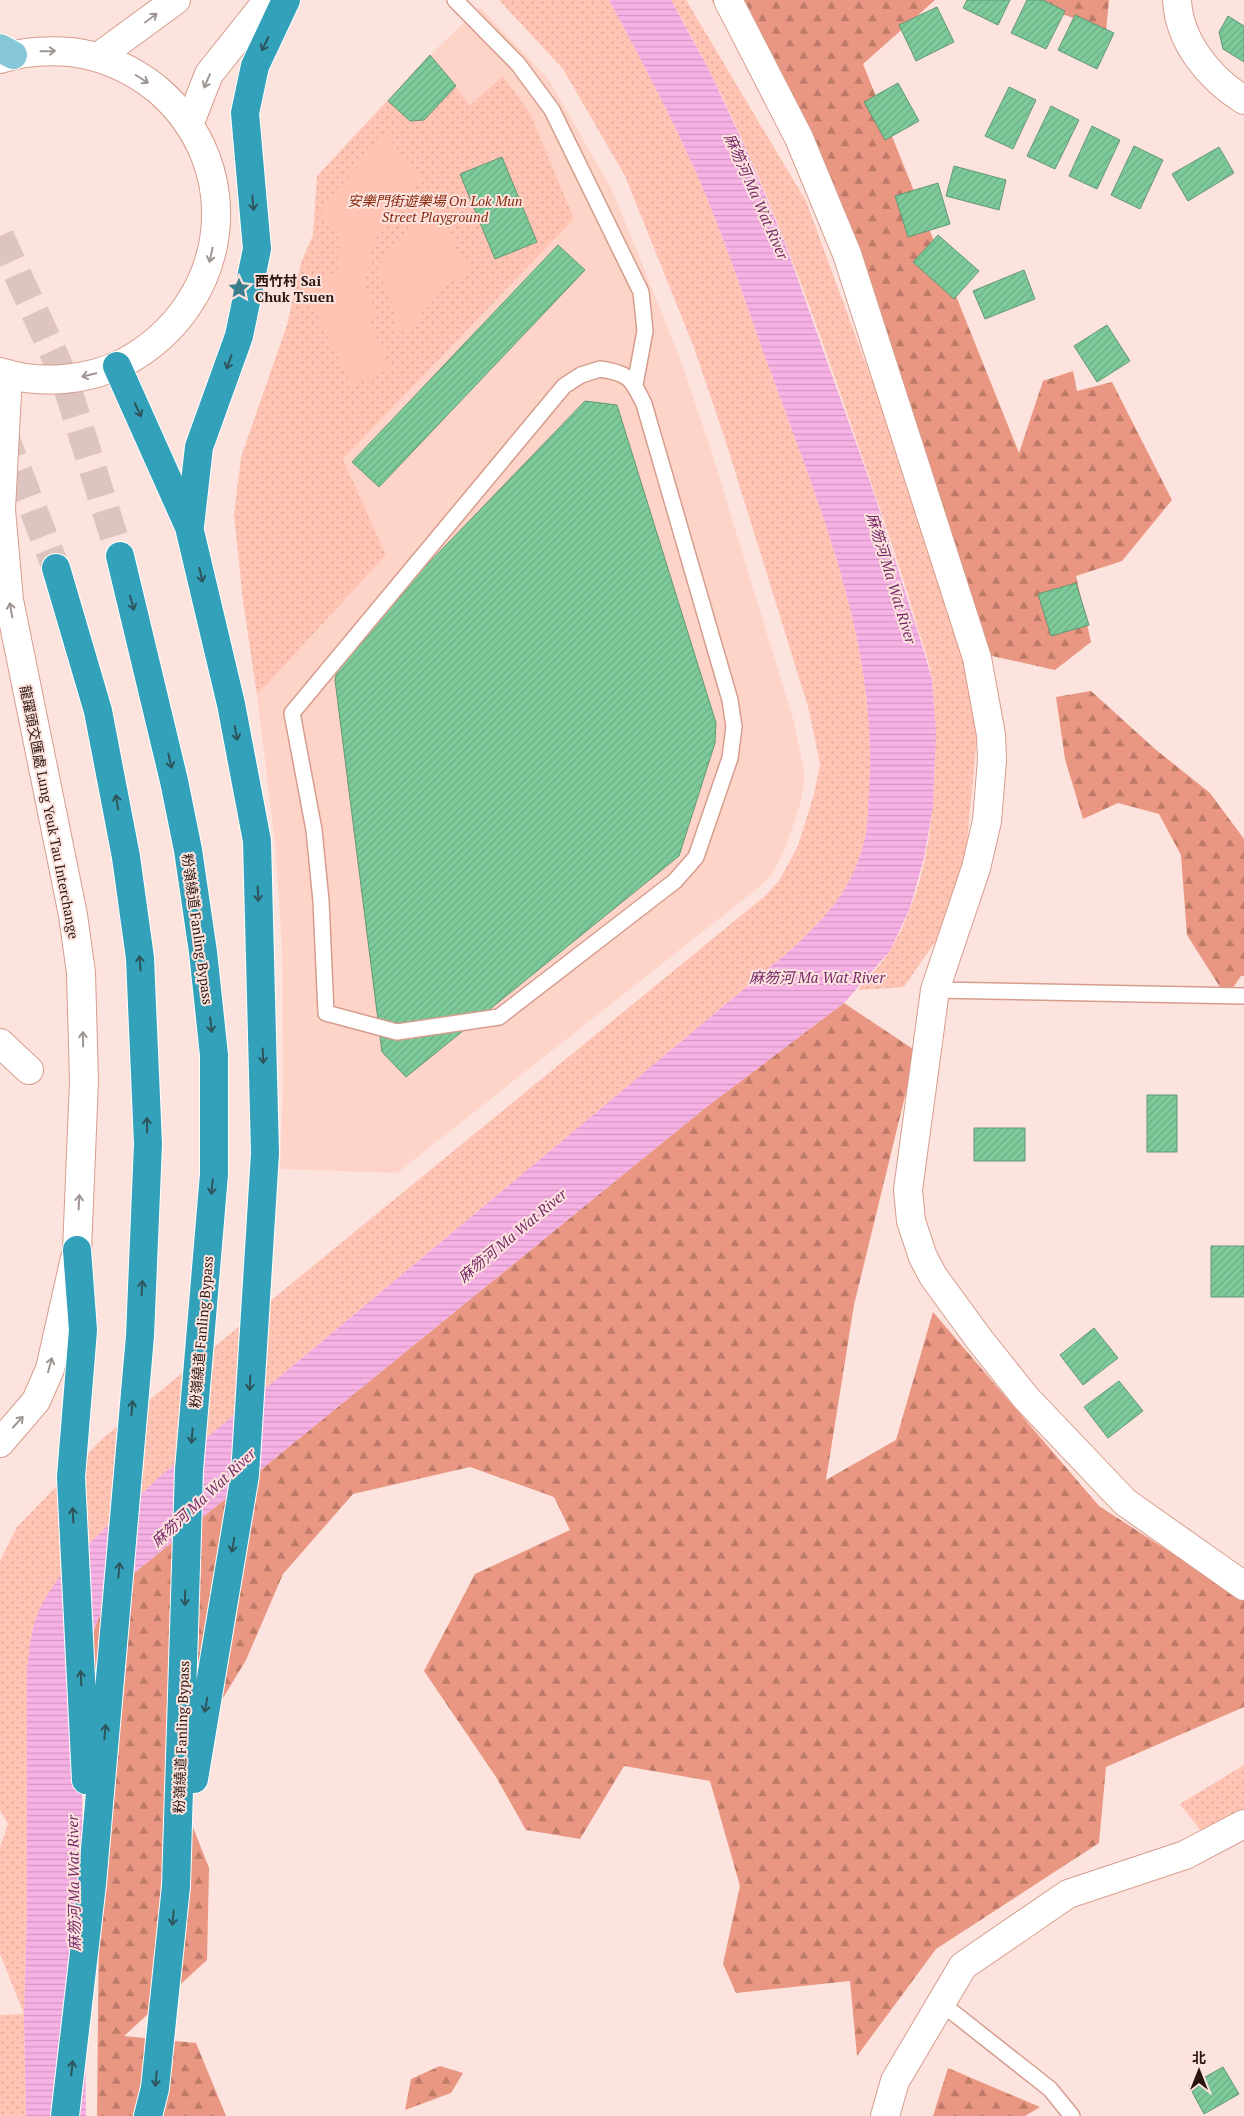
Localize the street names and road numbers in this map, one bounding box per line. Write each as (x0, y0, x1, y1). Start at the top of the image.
street label: 龍躍頭交匯處 Lung Yeuk Tau Interchange (16, 684, 84, 940)
street label: 粉嶺繞道 Fanling Bypass (178, 852, 218, 1006)
street label: 粉嶺繞道 Fanling Bypass (185, 1255, 217, 1409)
street label: 粉嶺繞道 Fanling Bypass (169, 1660, 193, 1814)

